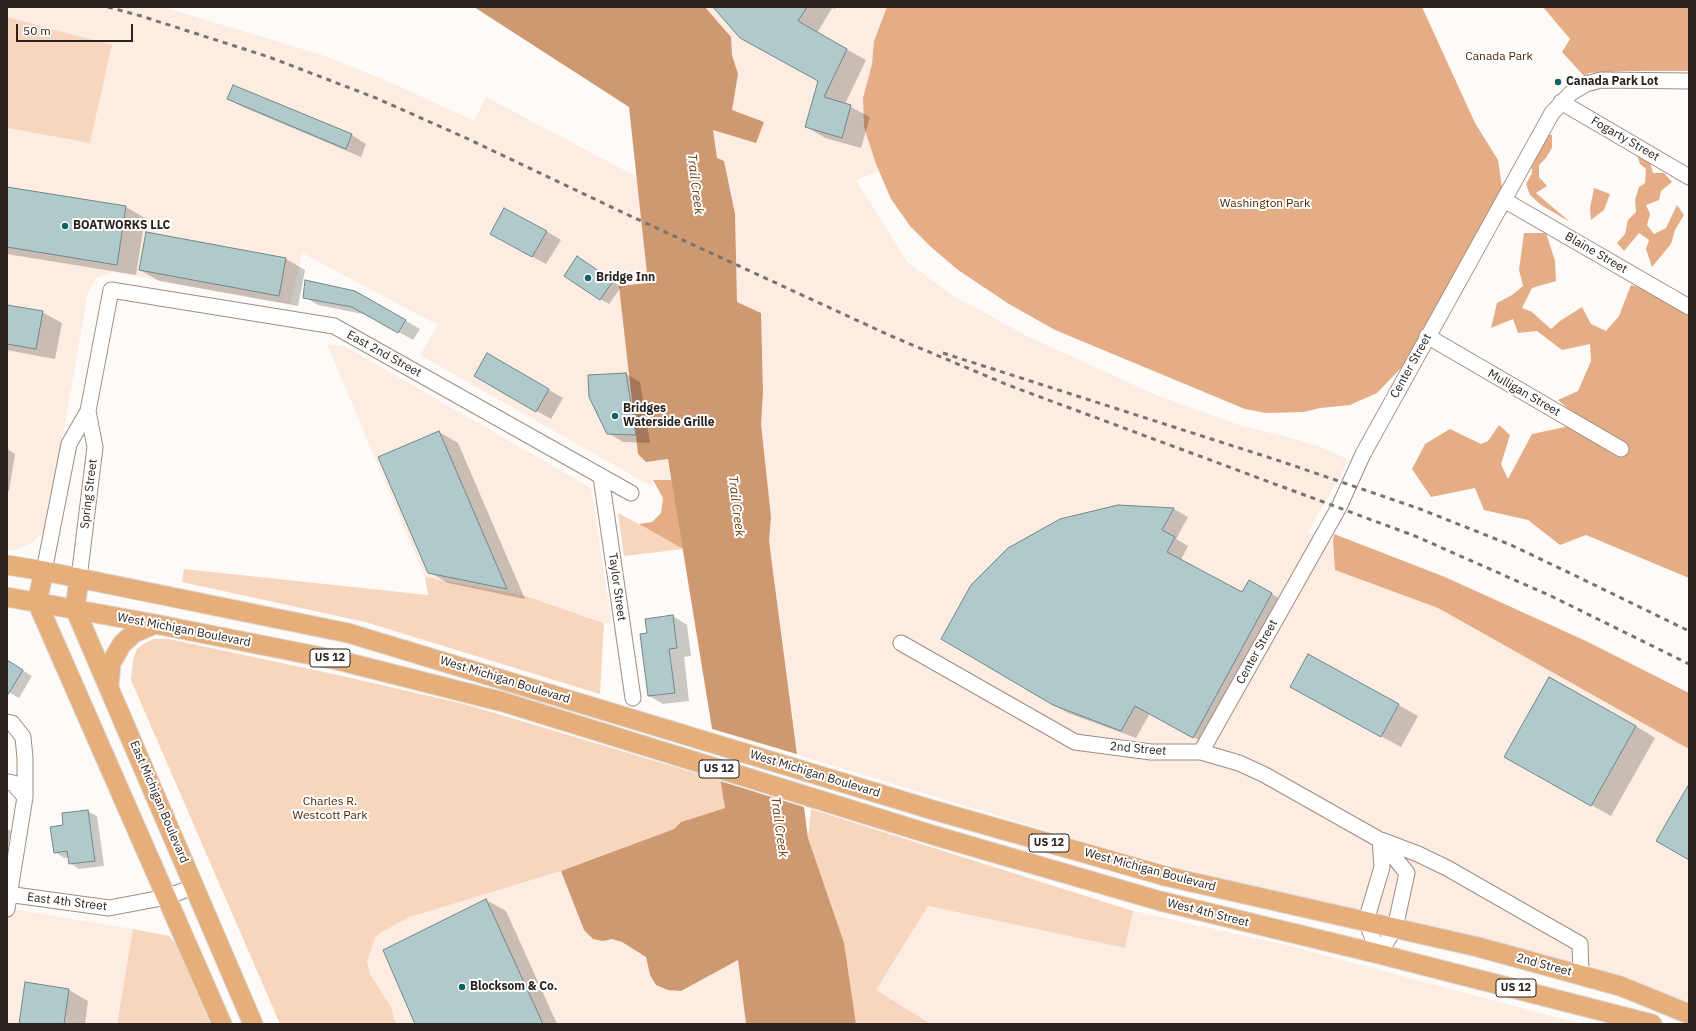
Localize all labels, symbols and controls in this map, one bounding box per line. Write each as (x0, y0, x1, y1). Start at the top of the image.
scale bar (18, 16, 135, 42)
text: 50 m (23, 23, 51, 38)
park label: Canada Park (1465, 50, 1533, 64)
place label: Canada Park Lot (1566, 75, 1658, 89)
marker: Canada Park Lot (1553, 77, 1563, 87)
street label: Fogarty Street (1588, 114, 1662, 164)
water label: Trail Creek (684, 153, 706, 215)
park label: Washington Park (1220, 197, 1310, 211)
place label: BOATWORKS LLC (73, 219, 170, 233)
marker: BOATWORKS LLC (60, 221, 70, 231)
street label: Blaine Street (1562, 229, 1630, 277)
place label: Bridge Inn (596, 271, 655, 285)
marker: Bridge Inn (583, 273, 593, 283)
street label: East 2nd Street (344, 328, 424, 380)
street label: Center Street (1387, 331, 1435, 401)
street label: Mulligan Street (1485, 366, 1563, 420)
place label: Bridges Waterside Grille (623, 402, 714, 430)
marker: Bridges Waterside Grille (610, 411, 620, 421)
street label: Spring Street (78, 458, 100, 530)
water label: Trail Creek (725, 475, 747, 537)
street label: Taylor Street (605, 552, 629, 622)
street label: West Michigan Boulevard (116, 610, 252, 650)
street label: Center Street (1233, 617, 1281, 687)
road number: US 12 (310, 649, 350, 667)
street label: West Michigan Boulevard (438, 653, 572, 707)
street label: East Michigan Boulevard (127, 739, 191, 865)
street label: 2nd Street (1109, 739, 1167, 759)
street label: West Michigan Boulevard (748, 747, 882, 801)
road number: US 12 (699, 760, 739, 778)
park label: Charles R. Westcott Park (292, 795, 368, 823)
water label: Trail Creek (767, 796, 791, 858)
road number: US 12 (1029, 834, 1069, 852)
street label: West Michigan Boulevard (1083, 846, 1217, 894)
street label: East 4th Street (26, 890, 108, 914)
street label: West 4th Street (1166, 896, 1250, 930)
street label: 2nd Street (1515, 951, 1573, 979)
road number: US 12 (1496, 979, 1536, 997)
place label: Blocksom & Co. (470, 980, 557, 994)
marker: Blocksom & Co. (457, 982, 467, 992)

